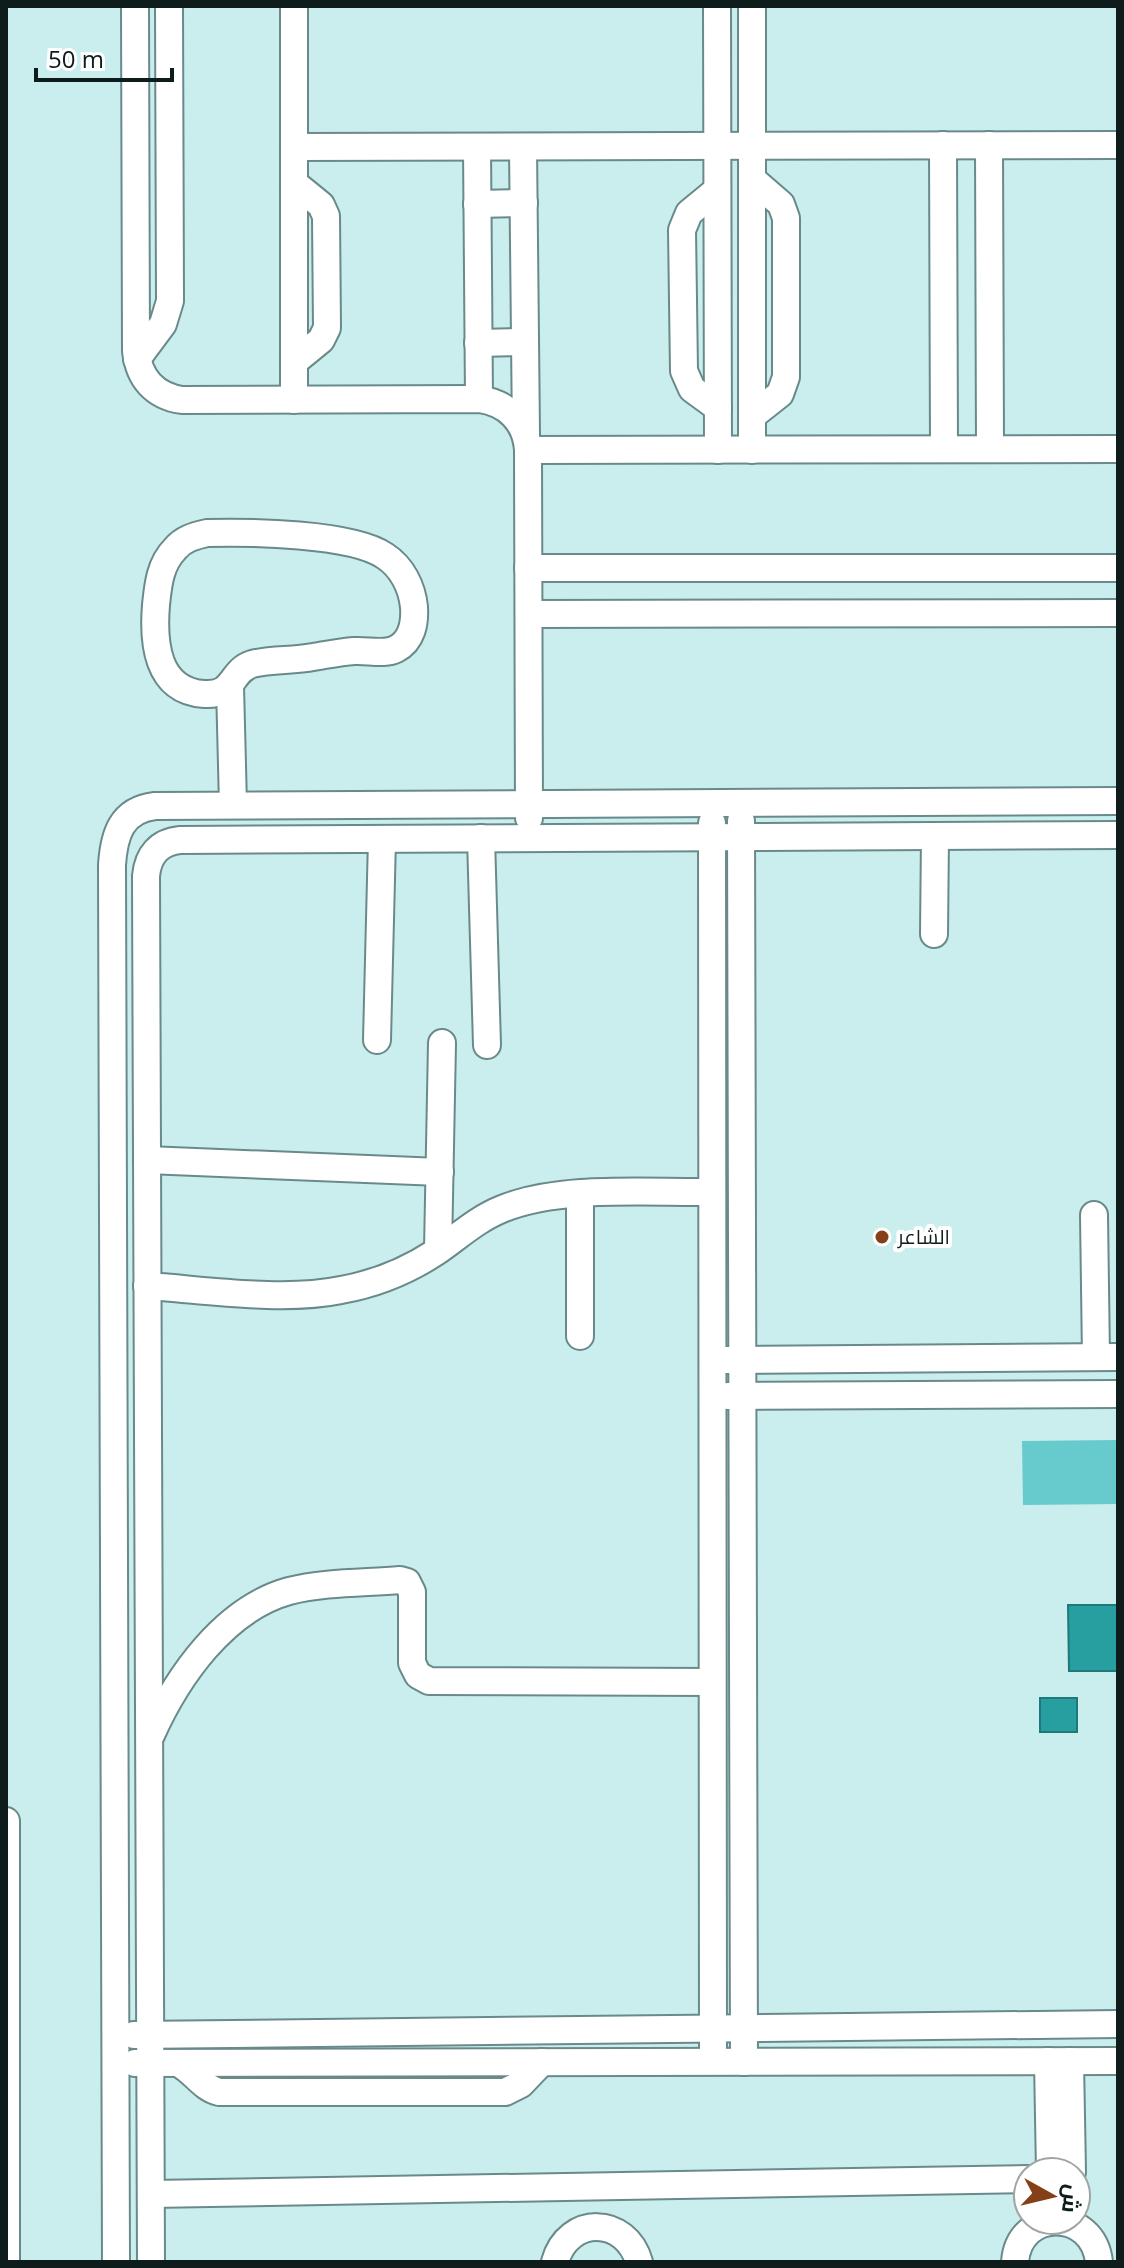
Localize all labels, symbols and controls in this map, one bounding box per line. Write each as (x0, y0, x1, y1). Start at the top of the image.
scale bar (36, 32, 172, 82)
text: 50 m (48, 42, 104, 75)
place label: الشاعر (897, 1223, 950, 1250)
marker: الشاعر (873, 1228, 891, 1246)
north arrow (1012, 2156, 1092, 2236)
text: ش (1056, 2183, 1090, 2215)

